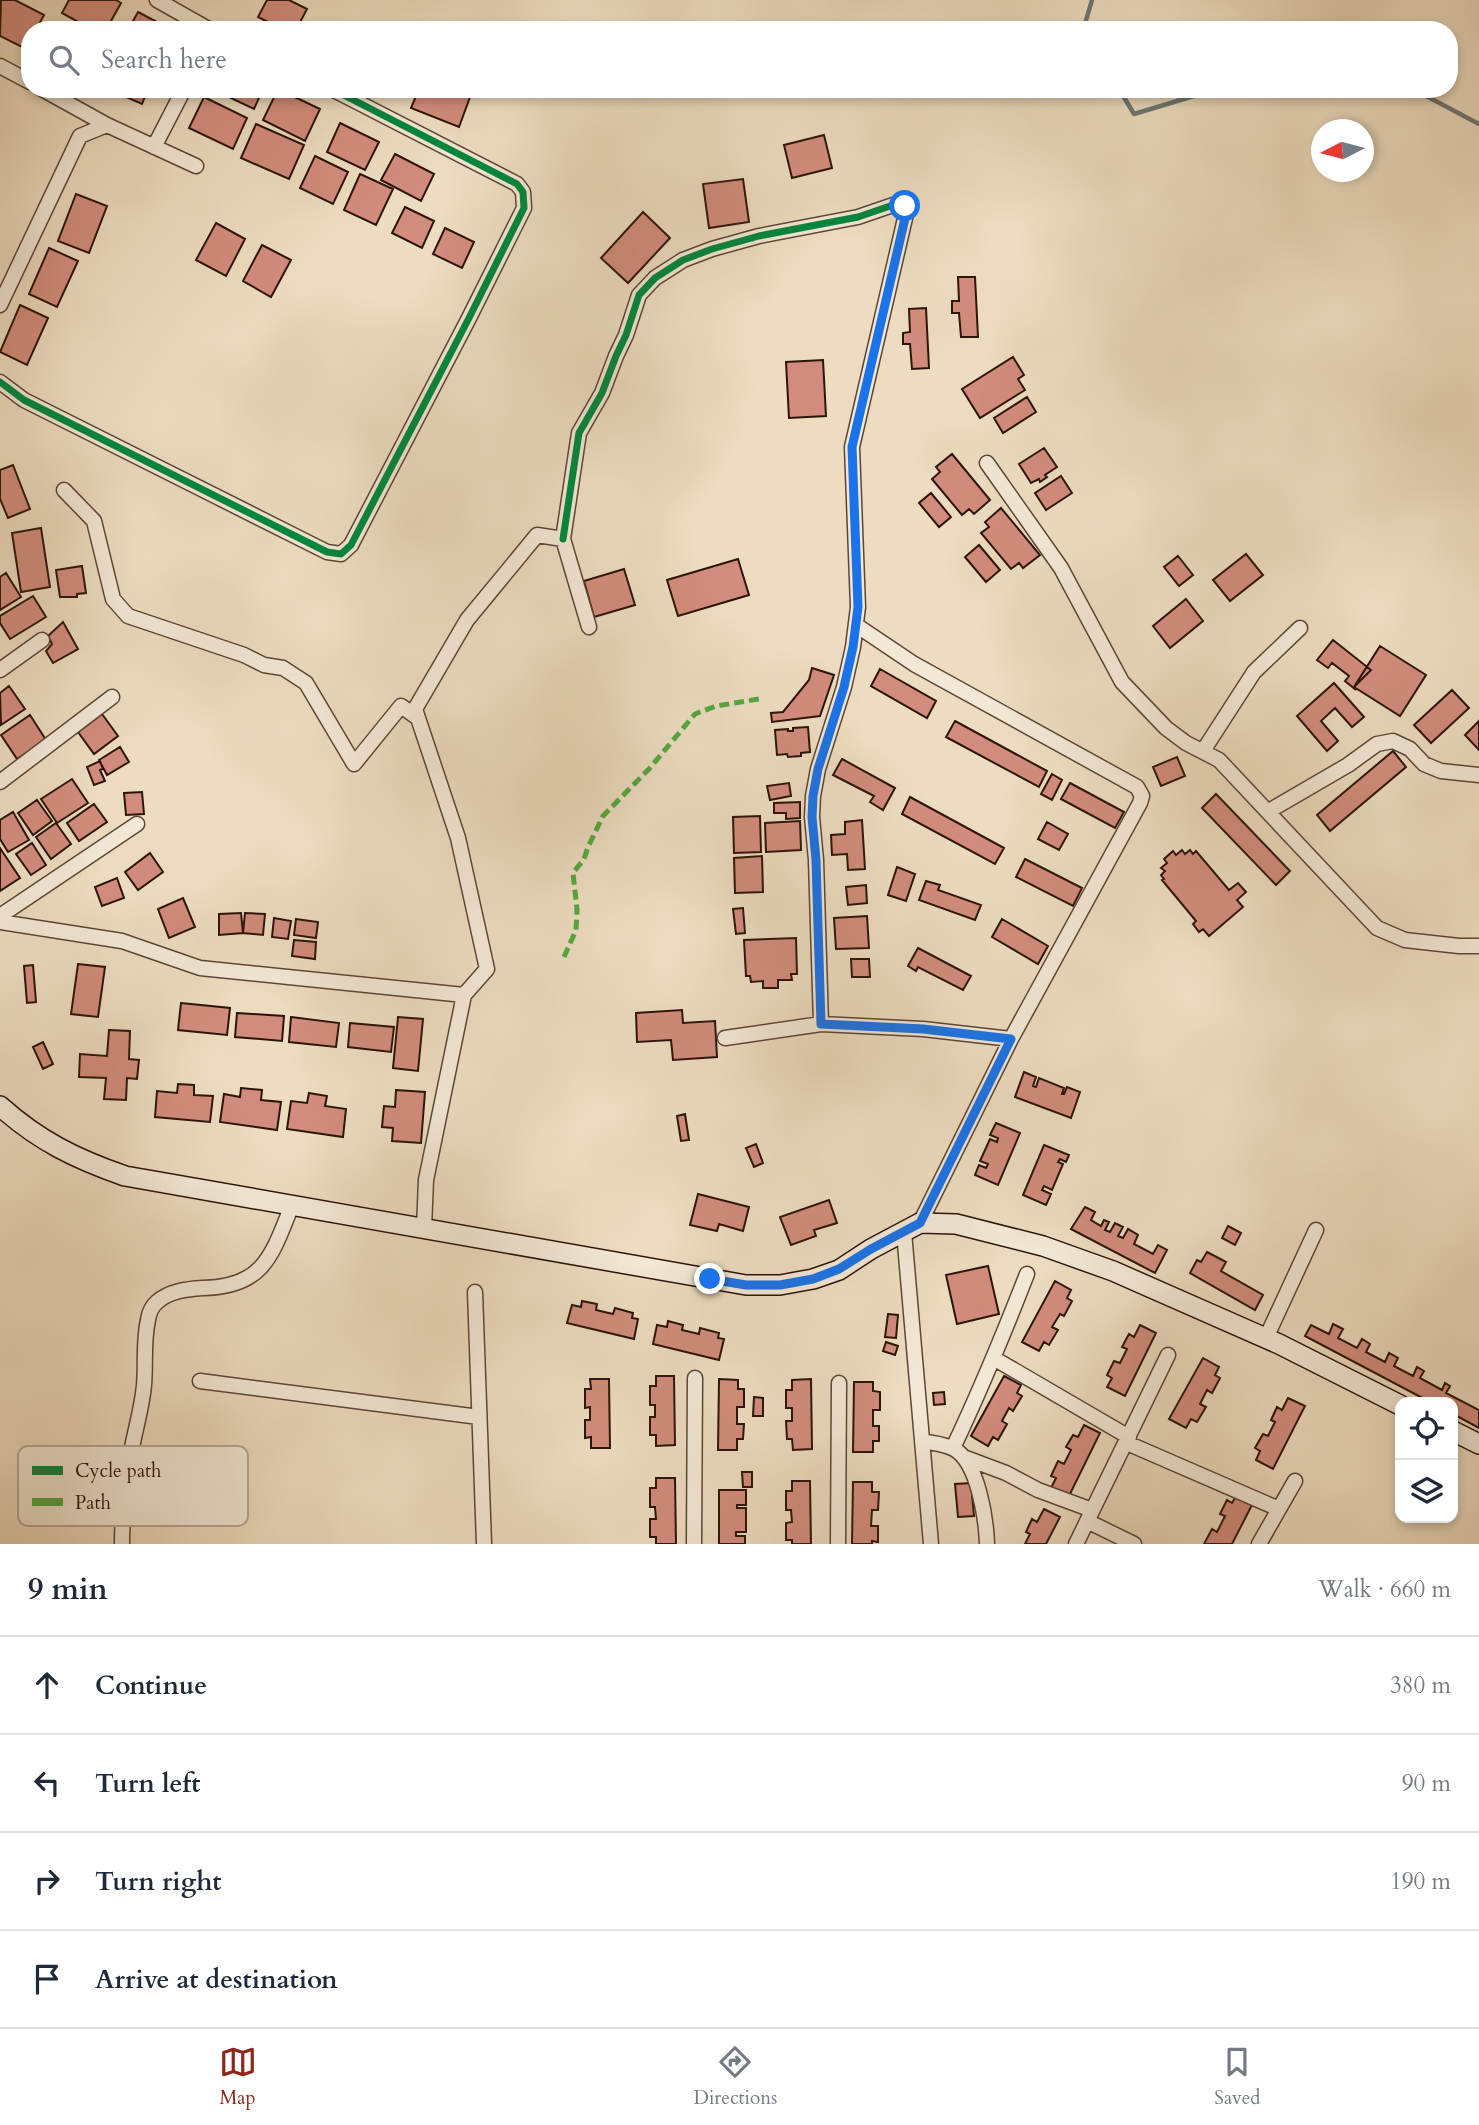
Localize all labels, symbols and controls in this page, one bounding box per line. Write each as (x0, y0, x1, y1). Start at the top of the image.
search box (21, 21, 1458, 98)
icon: search (45, 41, 83, 79)
text: Search here (101, 42, 227, 77)
north arrow (1311, 119, 1374, 182)
route start (889, 190, 920, 221)
route end (694, 1263, 725, 1294)
map controls (1395, 1397, 1458, 1523)
button: locate (1395, 1397, 1458, 1460)
legend (18, 1446, 248, 1526)
text: Cycle path (75, 1458, 162, 1484)
button: layers (1395, 1460, 1458, 1523)
text: Path (75, 1490, 111, 1516)
text: 9 min (28, 1569, 108, 1610)
text: Walk · 660 m (1318, 1574, 1451, 1605)
icon: ahead (28, 1666, 66, 1704)
text: Continue (95, 1668, 207, 1703)
text: 380 m (1390, 1670, 1451, 1701)
icon: left (28, 1764, 66, 1802)
text: Turn left (95, 1766, 200, 1801)
text: 90 m (1402, 1768, 1451, 1799)
icon: right (28, 1862, 66, 1900)
text: Turn right (95, 1864, 222, 1899)
text: 190 m (1390, 1866, 1451, 1897)
icon: arrive (28, 1960, 66, 1998)
text: Arrive at destination (95, 1962, 338, 1997)
tab: Map (219, 2043, 257, 2111)
tab: Directions (694, 2043, 777, 2111)
tab: Saved (1214, 2043, 1260, 2111)

